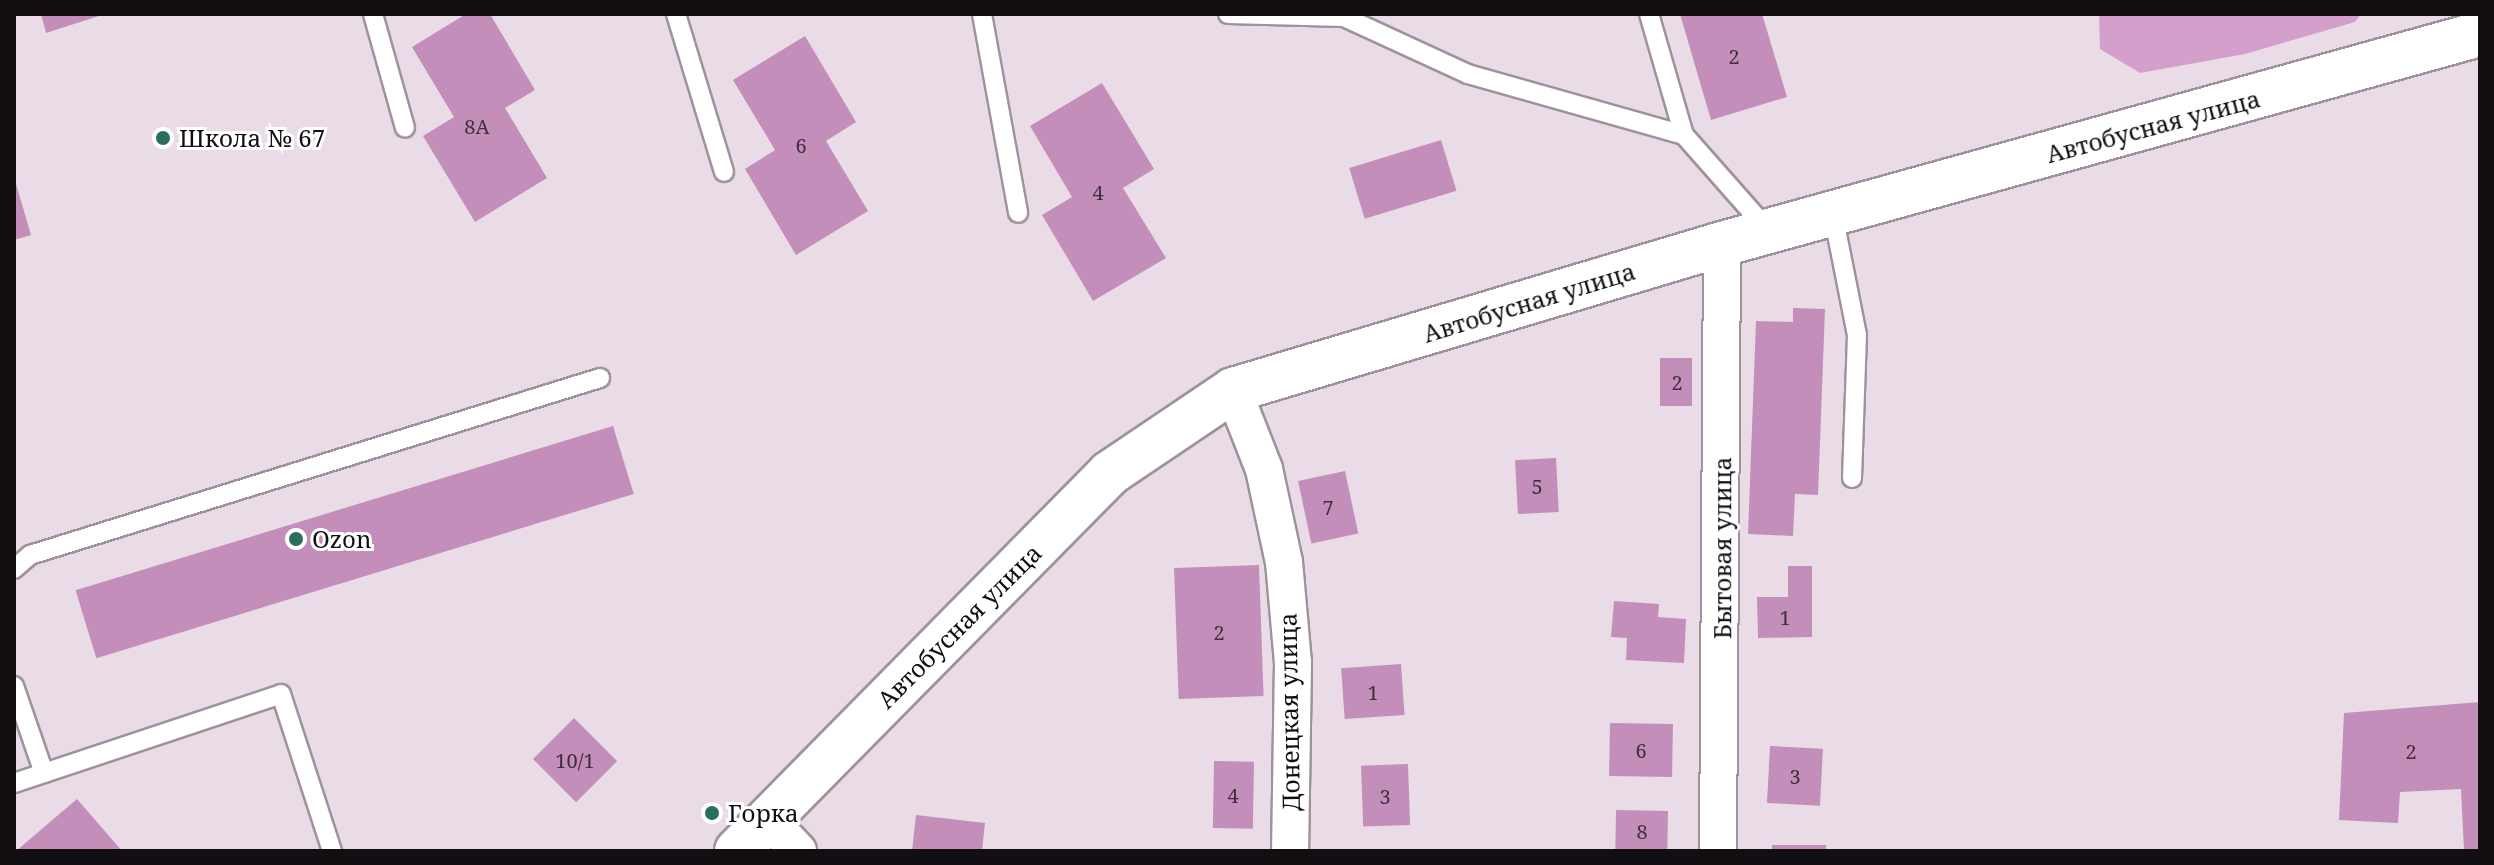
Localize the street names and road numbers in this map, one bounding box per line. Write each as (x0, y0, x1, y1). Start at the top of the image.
street label: Автобусная улица (2043, 84, 2263, 168)
street label: Автобусная улица (1420, 256, 1638, 348)
street label: Бытовая улица (1708, 457, 1736, 639)
street label: Автобусная улица (871, 538, 1047, 714)
street label: Донецкая улица (1273, 613, 1305, 811)

